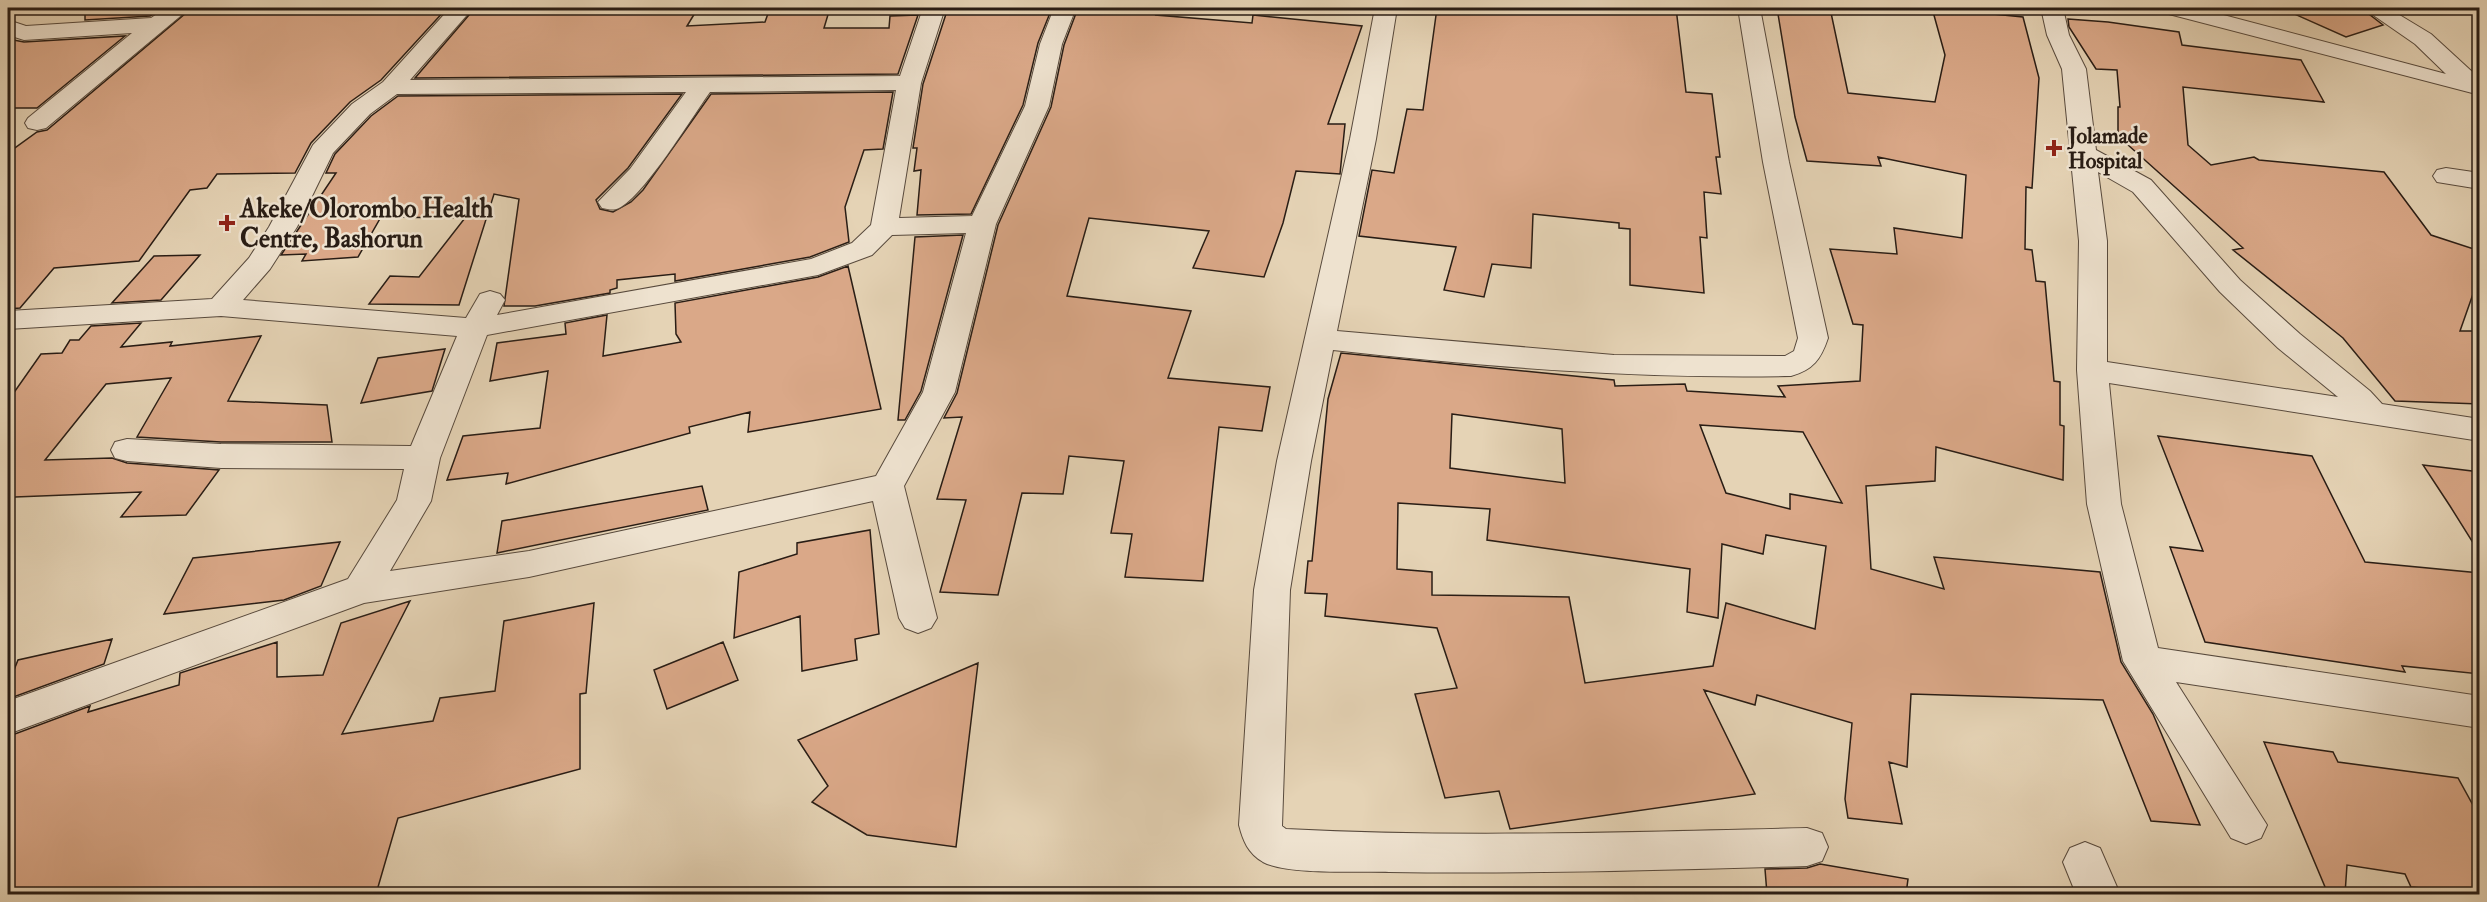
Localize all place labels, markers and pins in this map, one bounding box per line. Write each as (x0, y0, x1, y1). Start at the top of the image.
place label: Jolamade Hospital (2067, 122, 2149, 176)
marker: Jolamade Hospital (2045, 139, 2063, 157)
place label: Akeke/Olorombo Health Centre, Bashorun (239, 193, 494, 255)
marker: Akeke/Olorombo Health Centre, Bashorun (218, 214, 236, 232)

